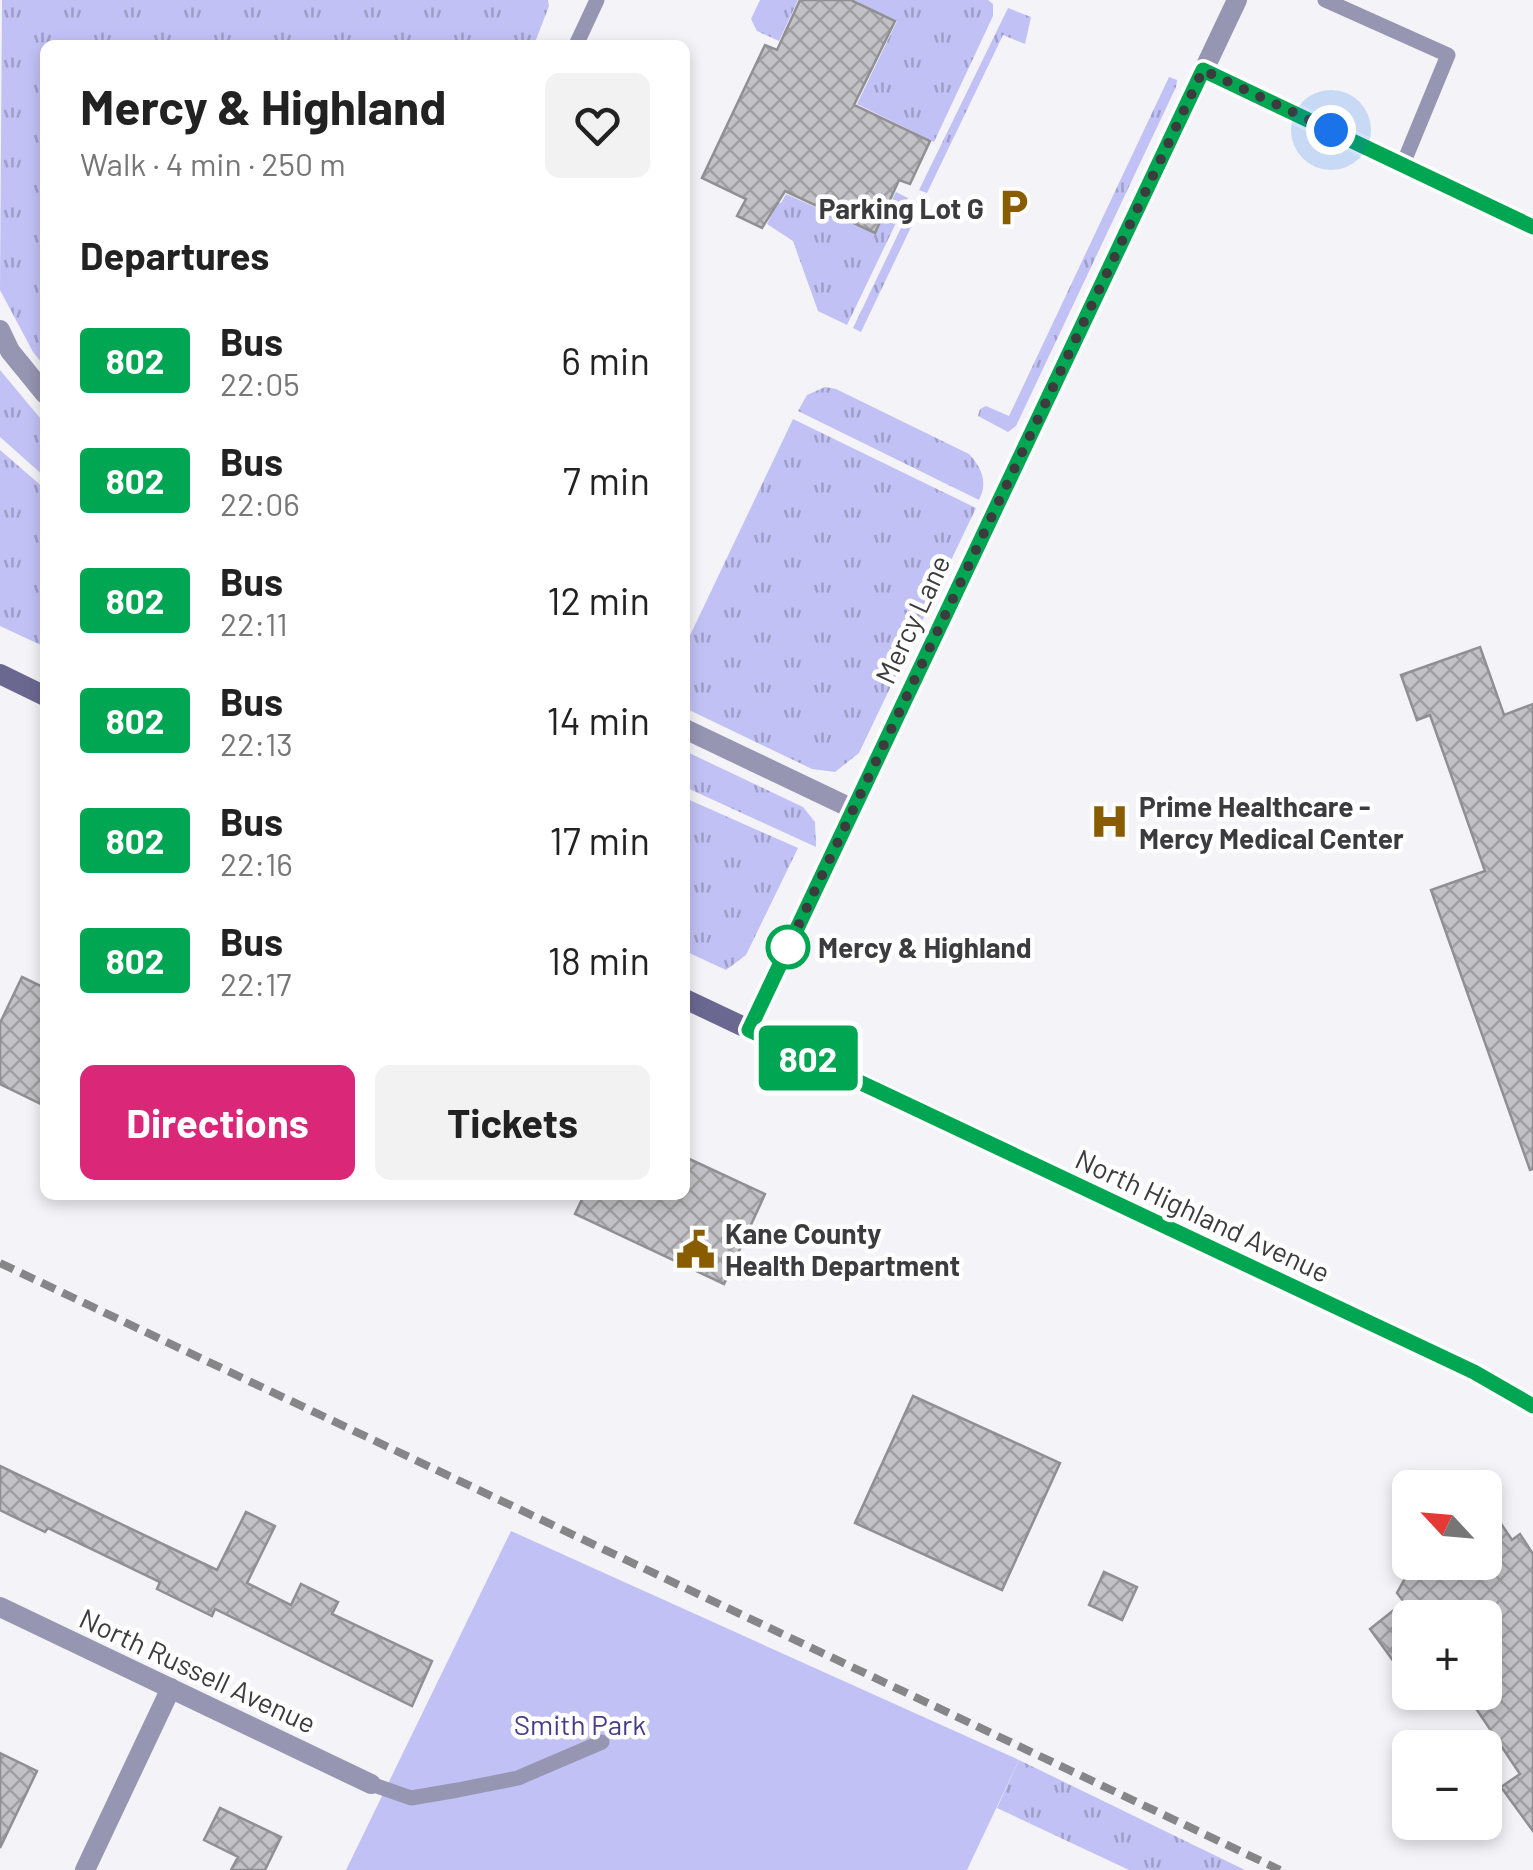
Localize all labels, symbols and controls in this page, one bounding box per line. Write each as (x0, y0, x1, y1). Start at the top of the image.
button: heart (545, 73, 650, 178)
text: Mercy & Highland (80, 77, 446, 135)
your location (1306, 105, 1356, 155)
text: Walk · 4 min · 250 m (80, 144, 346, 182)
parking icon: Parking Lot G (993, 187, 1035, 229)
place label: Parking Lot G (819, 191, 984, 225)
text: Departures (80, 232, 269, 278)
text: Bus (220, 318, 283, 364)
text: 6 min (561, 337, 650, 383)
text: 802 (106, 339, 164, 381)
text: 22:05 (220, 364, 300, 402)
text: Bus (220, 438, 283, 484)
text: 7 min (563, 457, 650, 503)
text: 802 (106, 459, 164, 501)
text: 22:06 (220, 484, 300, 522)
street label: Mercy Lane (867, 549, 957, 689)
text: Bus (220, 558, 283, 604)
text: 12 min (547, 577, 650, 623)
text: 802 (106, 579, 164, 621)
text: 22:11 (220, 604, 288, 642)
text: Bus (220, 678, 283, 724)
text: 14 min (547, 697, 650, 743)
text: 802 (106, 699, 164, 741)
text: 22:13 (220, 724, 293, 762)
place label: Prime Healthcare - Mercy Medical Center (1139, 789, 1404, 855)
text: Bus (220, 798, 283, 844)
hospital icon: Prime Healthcare - Mercy Medical Center (1088, 801, 1130, 843)
text: 17 min (550, 817, 650, 863)
text: 802 (106, 819, 164, 861)
text: 22:16 (220, 844, 293, 882)
text: Bus (220, 918, 283, 964)
marker: Mercy & Highland (767, 926, 809, 968)
place label: Mercy & Highland (818, 930, 1032, 964)
text: 18 min (548, 937, 650, 983)
text: 802 (106, 939, 164, 981)
text: 22:17 (220, 964, 292, 1002)
line badge: 802 (750, 1026, 866, 1090)
text: 802 (779, 1037, 837, 1079)
button: Directions (80, 1065, 355, 1180)
button: Tickets (375, 1065, 650, 1180)
street label: North Highland Avenue (1070, 1141, 1336, 1289)
place label: Kane County Health Department (725, 1216, 960, 1282)
public building icon: Kane County Health Department (674, 1228, 716, 1270)
north arrow (1392, 1470, 1502, 1580)
map controls (1392, 1470, 1502, 1840)
street label: North Russell Avenue (74, 1600, 322, 1740)
button: + (1392, 1600, 1502, 1710)
park label: Smith Park (514, 1707, 646, 1741)
button: − (1392, 1730, 1502, 1840)

